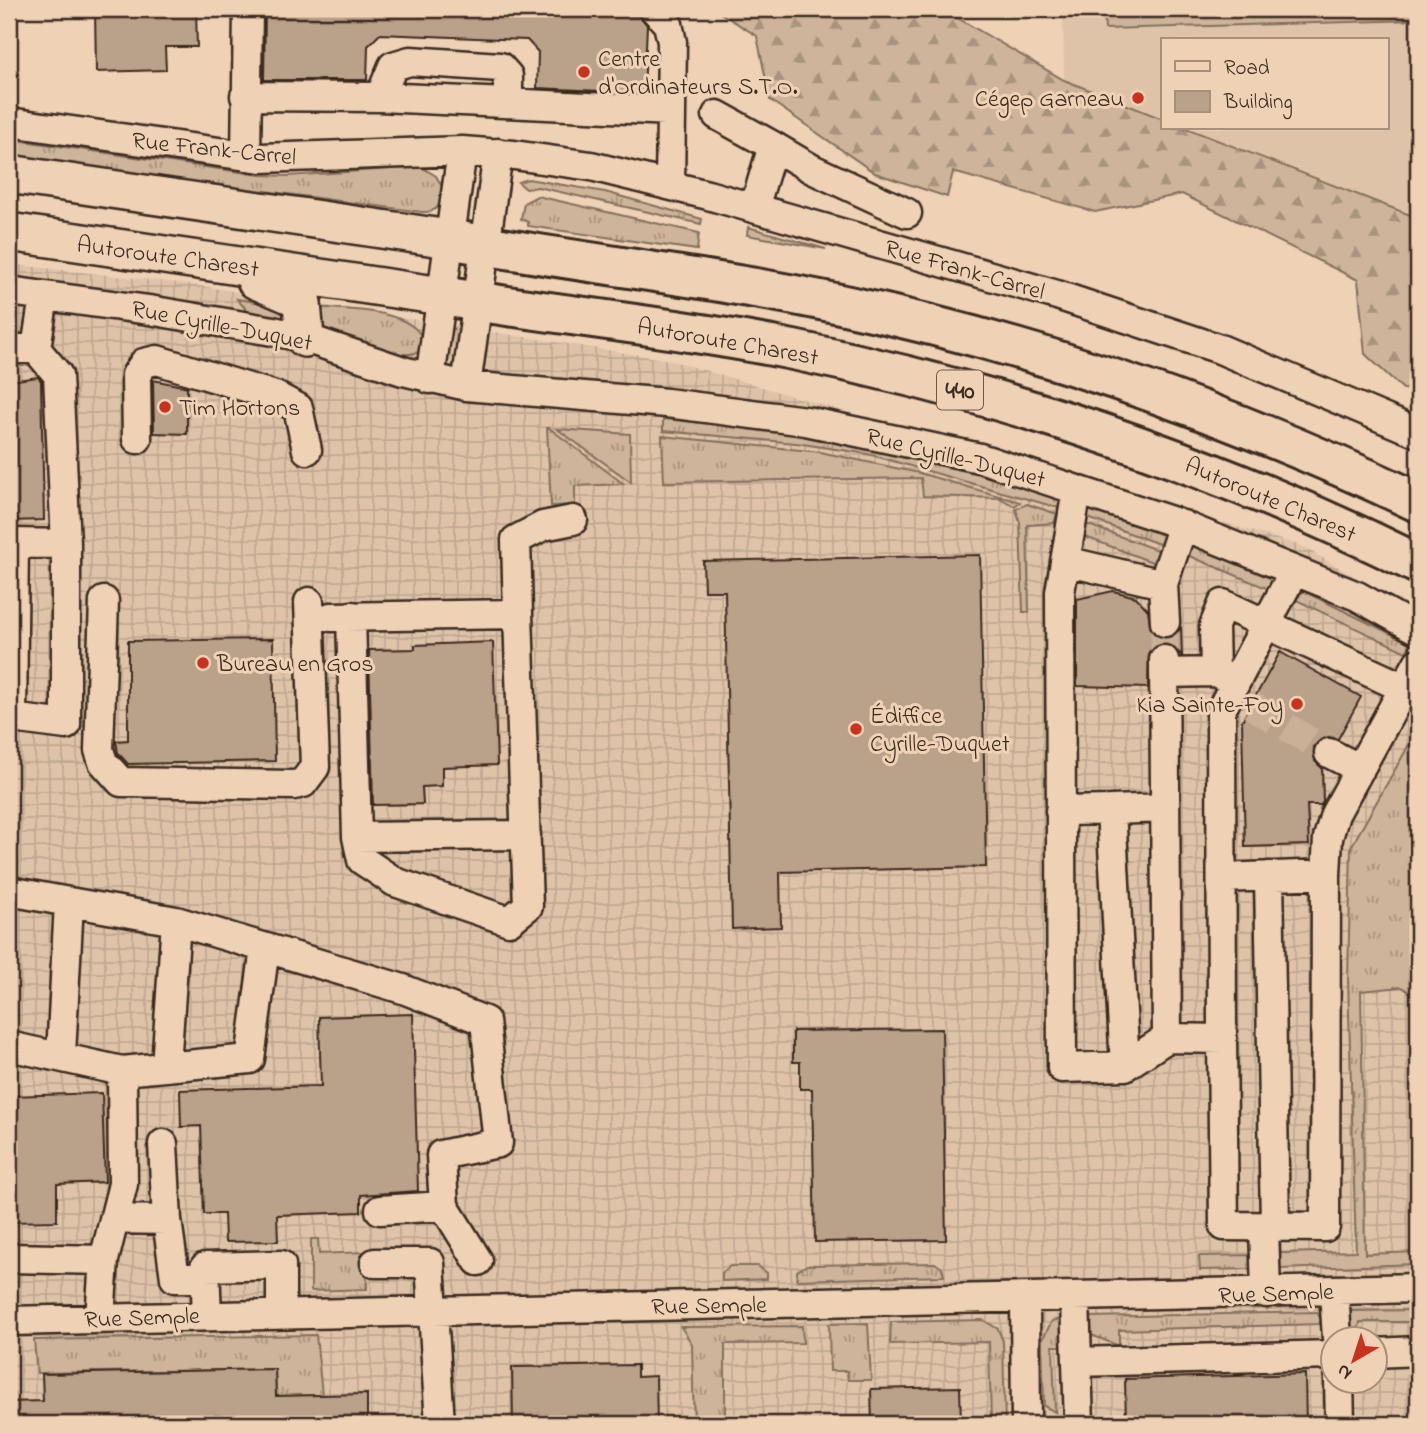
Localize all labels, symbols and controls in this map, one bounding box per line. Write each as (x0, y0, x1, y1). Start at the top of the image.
legend (1161, 38, 1388, 130)
place label: Centre d'Ordinateurs S.T.O. (598, 43, 798, 106)
text: Road (1224, 54, 1270, 84)
marker: Centre d'Ordinateurs S.T.O. (576, 64, 592, 80)
place label: Cégep Garneau (975, 83, 1124, 118)
text: Building (1223, 88, 1293, 120)
marker: Cégep Garneau (1130, 90, 1146, 106)
street label: Rue Frank-Carrel (130, 124, 298, 177)
street label: Autoroute Charest (74, 228, 261, 289)
street label: Rue Frank-Carrel (880, 232, 1048, 311)
street label: Rue Cyrille-Duquet (128, 293, 315, 363)
street label: Autoroute Charest (634, 310, 821, 377)
road number: 440 (937, 370, 983, 410)
place label: Tim Hortons (179, 392, 300, 427)
marker: Tim Hortons (157, 399, 173, 415)
street label: Rue Cyrille-Duquet (862, 420, 1049, 500)
street label: Autoroute Charest (1179, 449, 1361, 553)
place label: Bureau en Gros (216, 648, 373, 683)
marker: Bureau en Gros (195, 655, 211, 671)
place label: Kia Sainte-Foy (1137, 689, 1283, 725)
marker: Kia Sainte-Foy (1289, 696, 1305, 712)
place label: Édiffice Cyrille-Duquet (870, 700, 1010, 764)
marker: Édiffice Cyrille-Duquet (848, 721, 864, 737)
street label: Rue Semple (1218, 1276, 1335, 1315)
street label: Rue Semple (651, 1289, 767, 1326)
street label: Rue Semple (84, 1300, 201, 1339)
north arrow (1318, 1324, 1388, 1394)
text: N (1331, 1357, 1358, 1386)

